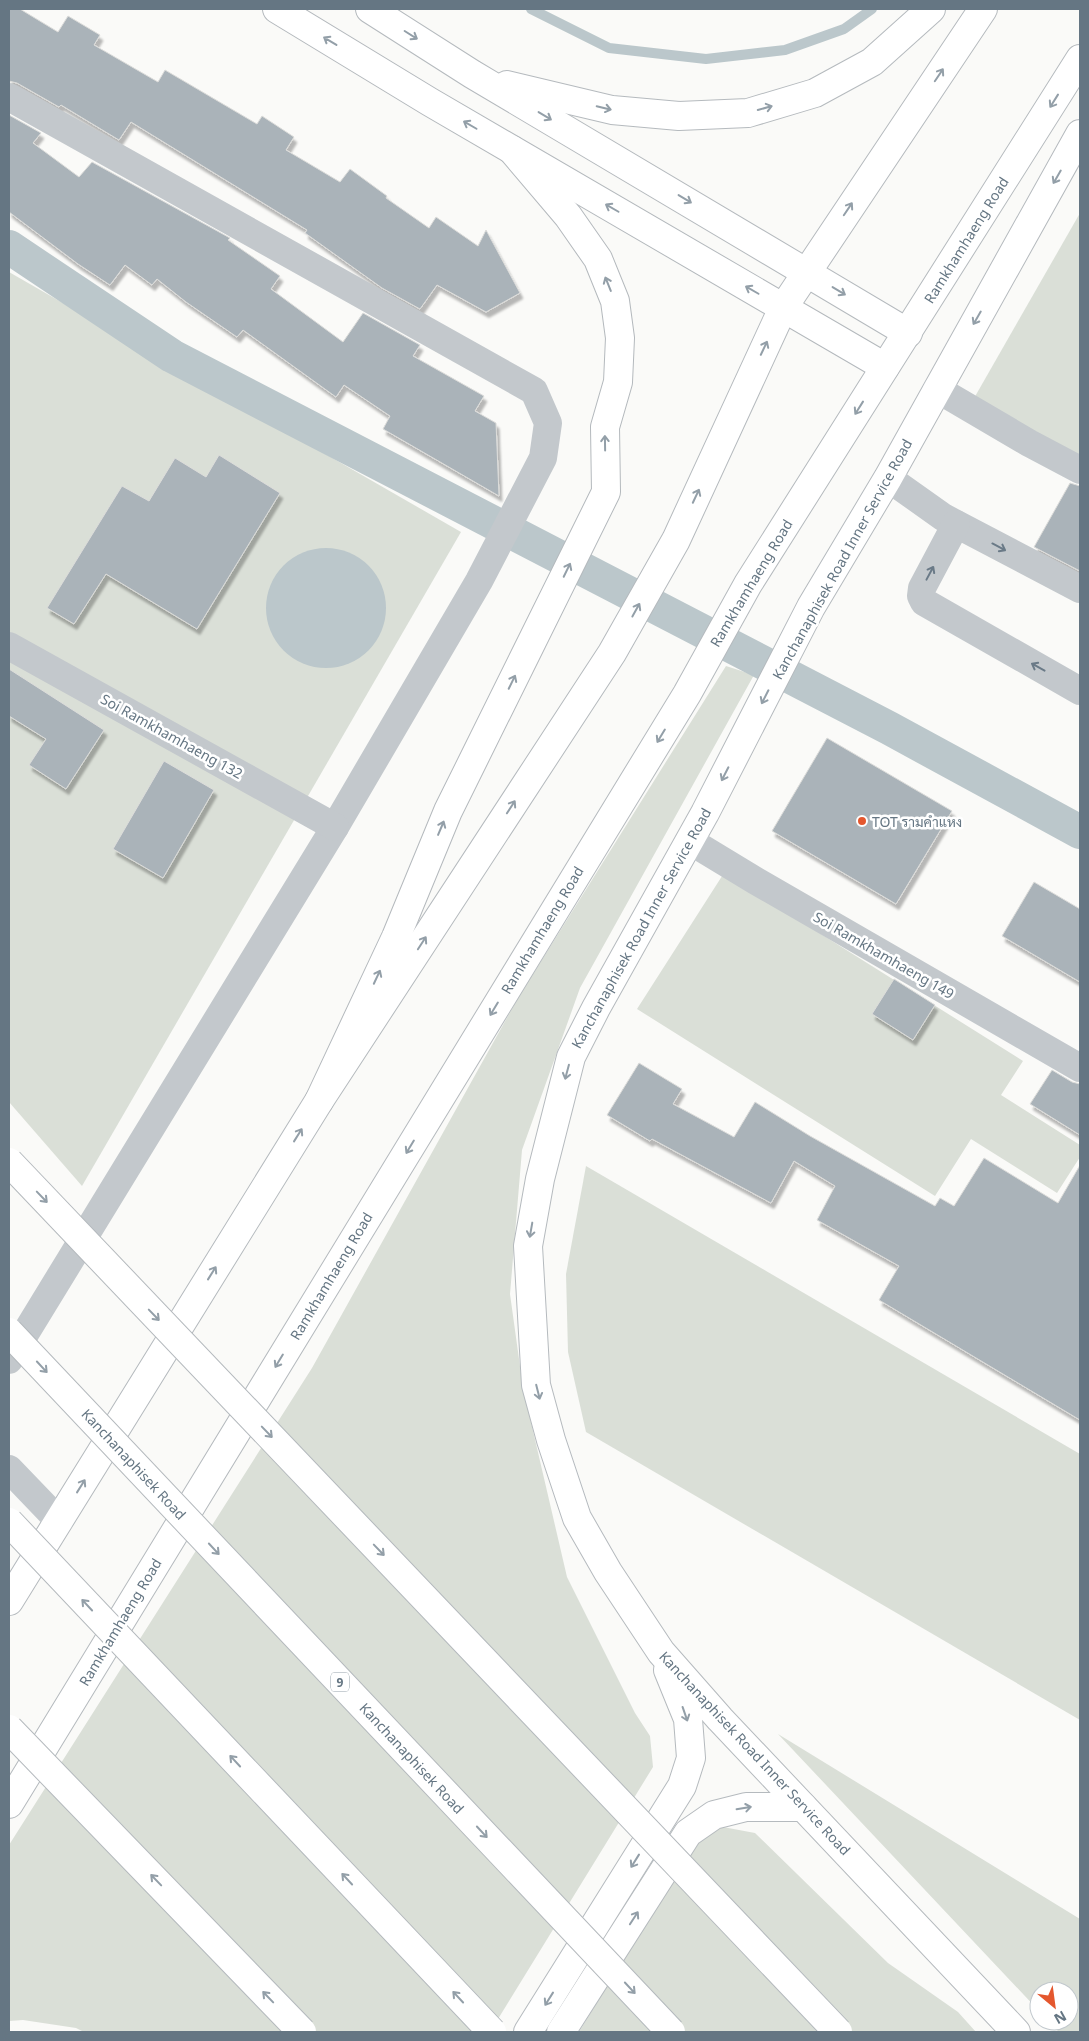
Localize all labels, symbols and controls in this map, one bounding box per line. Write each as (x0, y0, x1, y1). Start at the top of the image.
one-way arrow (404, 30, 418, 40)
one-way arrow (324, 36, 338, 46)
one-way arrow (934, 68, 944, 82)
one-way arrow (1049, 93, 1059, 107)
one-way arrow (757, 102, 773, 112)
one-way arrow (596, 104, 612, 113)
one-way arrow (537, 112, 551, 122)
one-way arrow (463, 119, 477, 129)
one-way arrow (1052, 169, 1061, 184)
street label: Ramkhamhaeng Road (919, 173, 1013, 307)
one-way arrow (677, 194, 691, 204)
one-way arrow (842, 202, 853, 216)
one-way arrow (605, 203, 620, 213)
one-way arrow (602, 277, 612, 292)
one-way arrow (745, 285, 760, 295)
one-way arrow (832, 286, 846, 296)
one-way arrow (971, 311, 981, 325)
one-way arrow (760, 341, 769, 356)
one-way arrow (854, 401, 864, 415)
one-way arrow (600, 435, 610, 452)
street label: Kanchanaphisek Road Inner Service Road (768, 435, 916, 683)
one-way arrow (692, 489, 702, 504)
street label: Ramkhamhaeng Road (705, 516, 797, 650)
one-way arrow (991, 543, 1006, 552)
one-way arrow (563, 563, 572, 578)
one-way arrow (925, 566, 935, 581)
one-way arrow (632, 604, 642, 618)
one-way arrow (1030, 662, 1045, 672)
one-way arrow (507, 675, 517, 690)
street label: Soi Ramkhamhaeng 132 (98, 689, 246, 783)
one-way arrow (760, 689, 769, 704)
one-way arrow (656, 728, 666, 742)
one-way arrow (720, 766, 729, 781)
one-way arrow (506, 800, 517, 814)
street label: Kanchanaphisek Road Inner Service Road (567, 804, 715, 1052)
place label: TOT รามคำแหง (872, 812, 962, 831)
marker: TOT รามคำแหง (856, 815, 868, 827)
one-way arrow (436, 821, 446, 836)
street label: Ramkhamhaeng Road (496, 863, 588, 997)
street label: Soi Ramkhamhaeng 149 (810, 907, 958, 1003)
one-way arrow (417, 936, 428, 950)
one-way arrow (372, 970, 382, 985)
one-way arrow (489, 1001, 499, 1015)
one-way arrow (562, 1063, 571, 1079)
one-way arrow (292, 1128, 303, 1142)
one-way arrow (404, 1140, 414, 1154)
one-way arrow (36, 1191, 48, 1203)
street label: Ramkhamhaeng Road (285, 1209, 377, 1343)
one-way arrow (526, 1222, 535, 1238)
one-way arrow (208, 1267, 218, 1281)
one-way arrow (148, 1308, 160, 1320)
one-way arrow (274, 1353, 284, 1367)
one-way arrow (36, 1361, 48, 1374)
one-way arrow (534, 1383, 543, 1399)
street label: Kanchanaphisek Road (78, 1404, 190, 1524)
one-way arrow (261, 1426, 273, 1439)
one-way arrow (76, 1479, 86, 1493)
one-way arrow (208, 1542, 220, 1555)
one-way arrow (373, 1543, 385, 1556)
street label: Ramkhamhaeng Road (74, 1555, 166, 1689)
one-way arrow (81, 1598, 93, 1611)
street label: Kanchanaphisek Road Inner Service Road (655, 1647, 855, 1859)
road number: 9 (331, 1672, 349, 1691)
street label: Kanchanaphisek Road (356, 1698, 468, 1818)
one-way arrow (681, 1706, 690, 1721)
one-way arrow (229, 1754, 241, 1767)
one-way arrow (735, 1803, 751, 1813)
one-way arrow (476, 1826, 488, 1839)
one-way arrow (630, 1854, 640, 1868)
one-way arrow (150, 1873, 162, 1886)
one-way arrow (341, 1873, 353, 1885)
one-way arrow (629, 1911, 639, 1925)
north arrow (1029, 1981, 1079, 2031)
one-way arrow (624, 1982, 636, 1995)
one-way arrow (452, 1990, 464, 2003)
one-way arrow (262, 1991, 274, 2003)
one-way arrow (544, 1992, 554, 2006)
text: N (1051, 2007, 1070, 2029)

